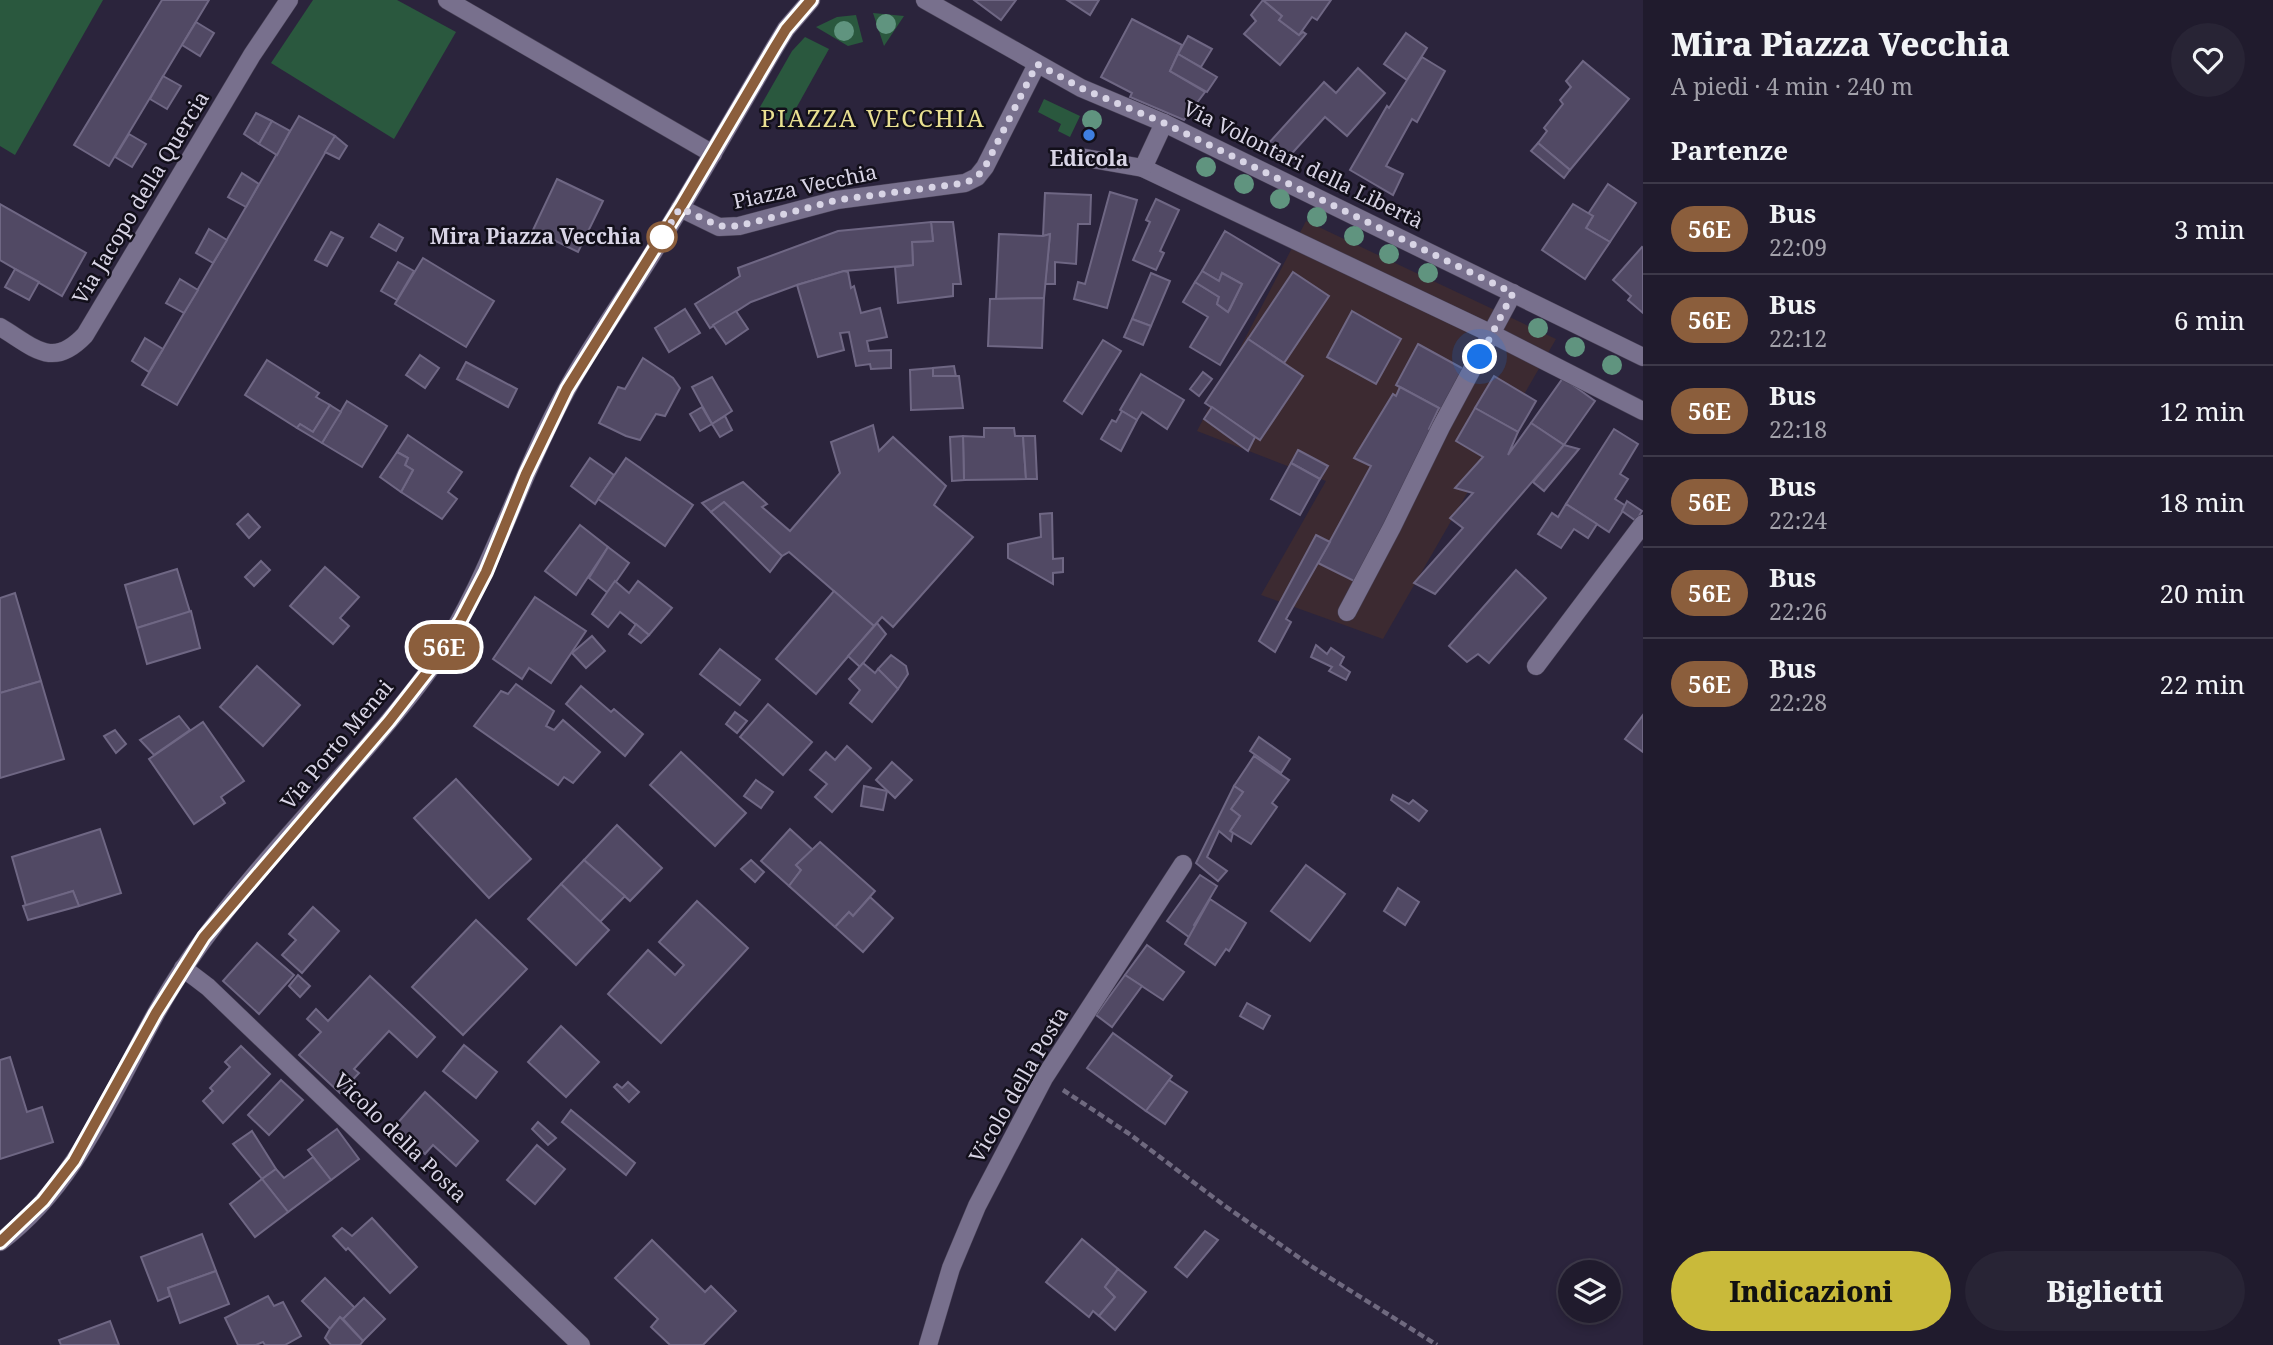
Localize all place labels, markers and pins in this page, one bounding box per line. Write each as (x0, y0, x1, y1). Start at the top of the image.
marker: Edicola (1081, 127, 1097, 143)
place label: Edicola (1050, 144, 1128, 172)
place label: Mira Piazza Vecchia (430, 222, 641, 250)
marker: Mira Piazza Vecchia (647, 222, 677, 252)

